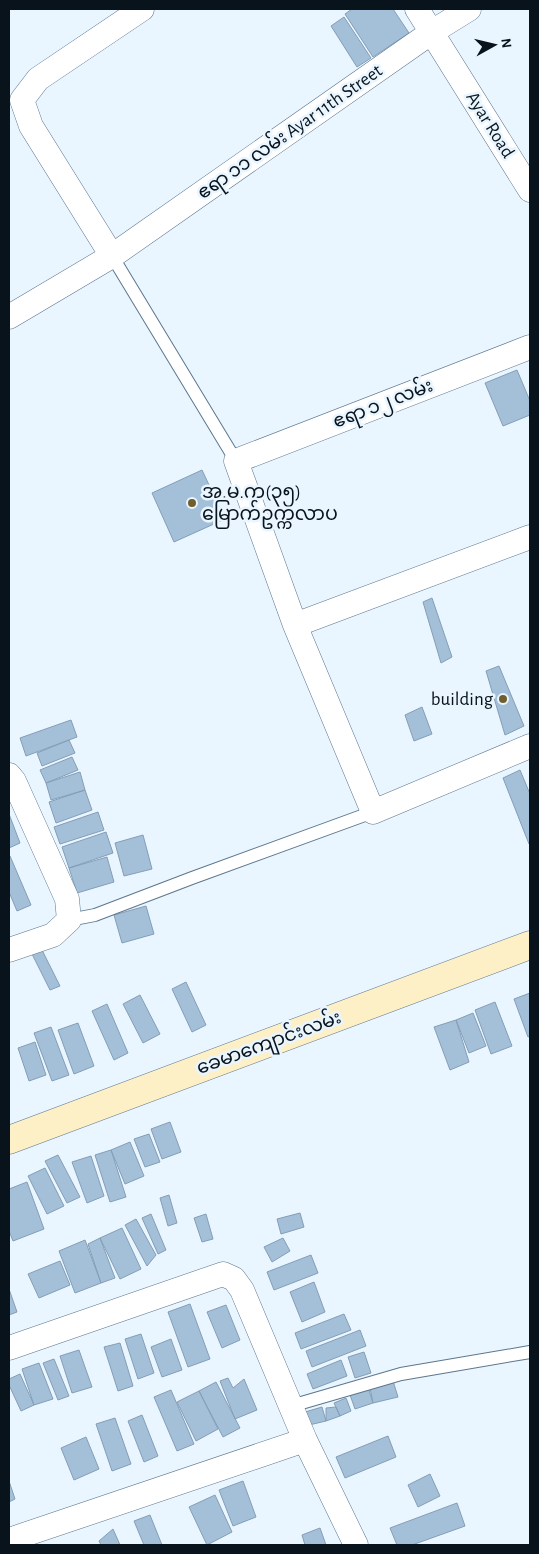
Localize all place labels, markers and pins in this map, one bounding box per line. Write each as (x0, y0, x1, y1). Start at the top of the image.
place label: အ.မ.က(၃၅) မြောက်ဥက္ကလာပ (202, 483, 338, 529)
marker: အ.မ.က(၃၅) မြောက်ဥက္ကလာပ (186, 497, 198, 509)
place label: building (431, 690, 494, 709)
marker: building (497, 693, 509, 705)

